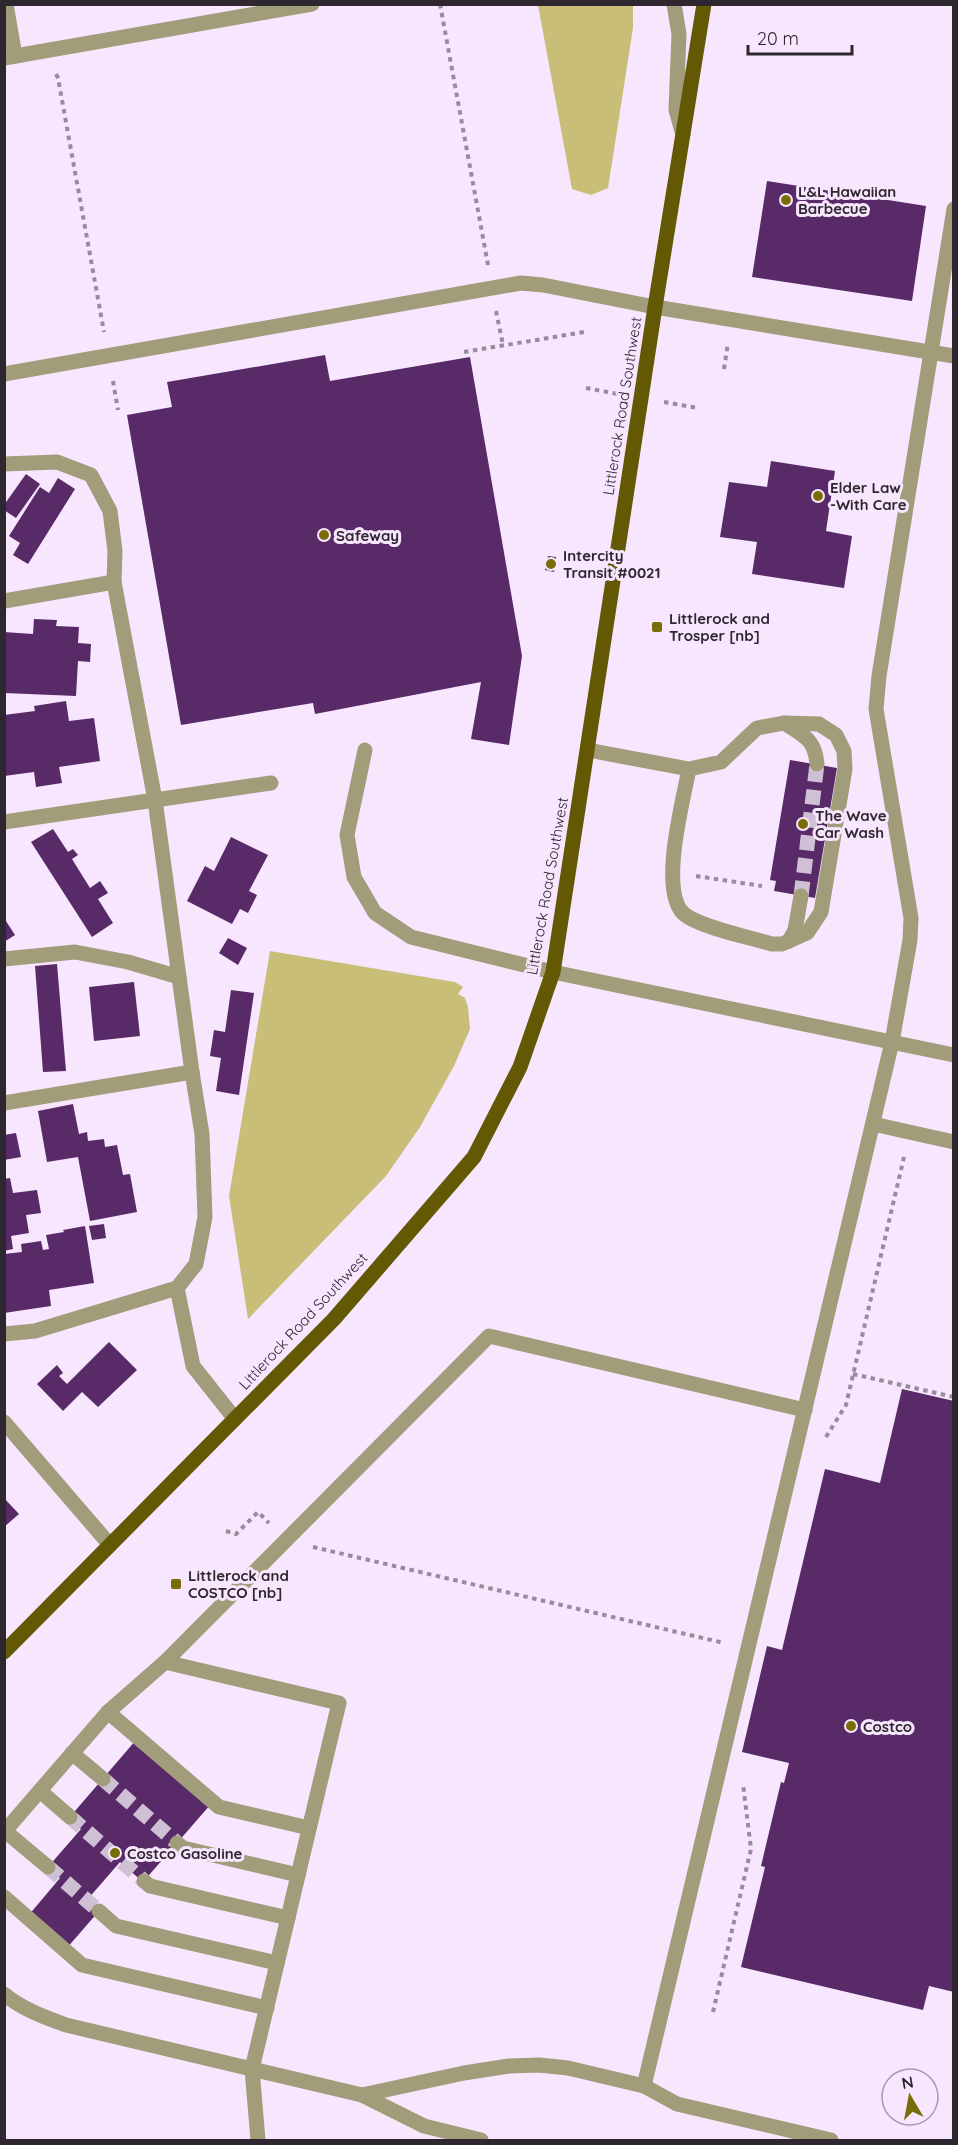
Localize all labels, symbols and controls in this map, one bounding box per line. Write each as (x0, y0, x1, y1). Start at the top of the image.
scale bar (748, 18, 852, 56)
text: 20 m (757, 27, 799, 50)
place label: L&L Hawaiian Barbecue (798, 182, 896, 218)
marker: L&L Hawaiian Barbecue (779, 193, 793, 207)
street label: Littlerock Road Southwest (599, 315, 645, 497)
place label: Elder Law -With Care (830, 478, 907, 514)
marker: Elder Law -With Care (811, 489, 825, 503)
place label: Safeway (336, 526, 399, 545)
marker: Safeway (317, 528, 331, 542)
place label: Intercity Transit #0021 (563, 546, 660, 582)
marker: Intercity Transit #0021 (544, 557, 558, 571)
place label: Littlerock and Trosper [nb] (669, 609, 770, 645)
marker: Littlerock and Trosper [nb] (650, 620, 664, 634)
street label: Littlerock Road Southwest (522, 796, 572, 976)
place label: The Wave Car Wash (815, 806, 887, 842)
marker: The Wave Car Wash (796, 817, 810, 831)
street label: Littlerock Road Southwest (235, 1249, 371, 1393)
place label: Littlerock and COSTCO [nb] (188, 1566, 289, 1602)
marker: Littlerock and COSTCO [nb] (169, 1577, 183, 1591)
place label: Costco (863, 1717, 912, 1736)
marker: Costco (844, 1719, 858, 1733)
place label: Costco Gasoline (127, 1844, 243, 1863)
marker: Costco Gasoline (108, 1846, 122, 1860)
north arrow (880, 2067, 940, 2127)
text: N (900, 2071, 915, 2093)

